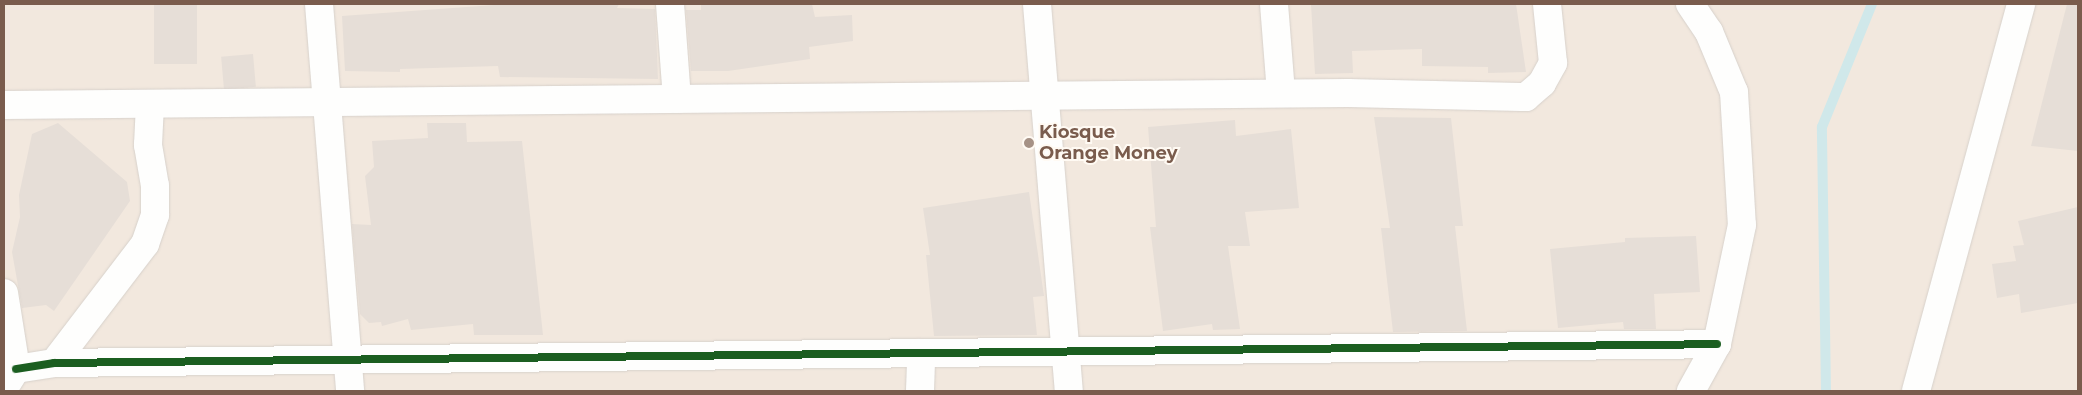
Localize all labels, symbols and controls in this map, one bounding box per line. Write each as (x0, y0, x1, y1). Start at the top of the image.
place label: Kiosque Orange Money (1039, 122, 1178, 164)
marker: Kiosque Orange Money (1023, 137, 1035, 149)

